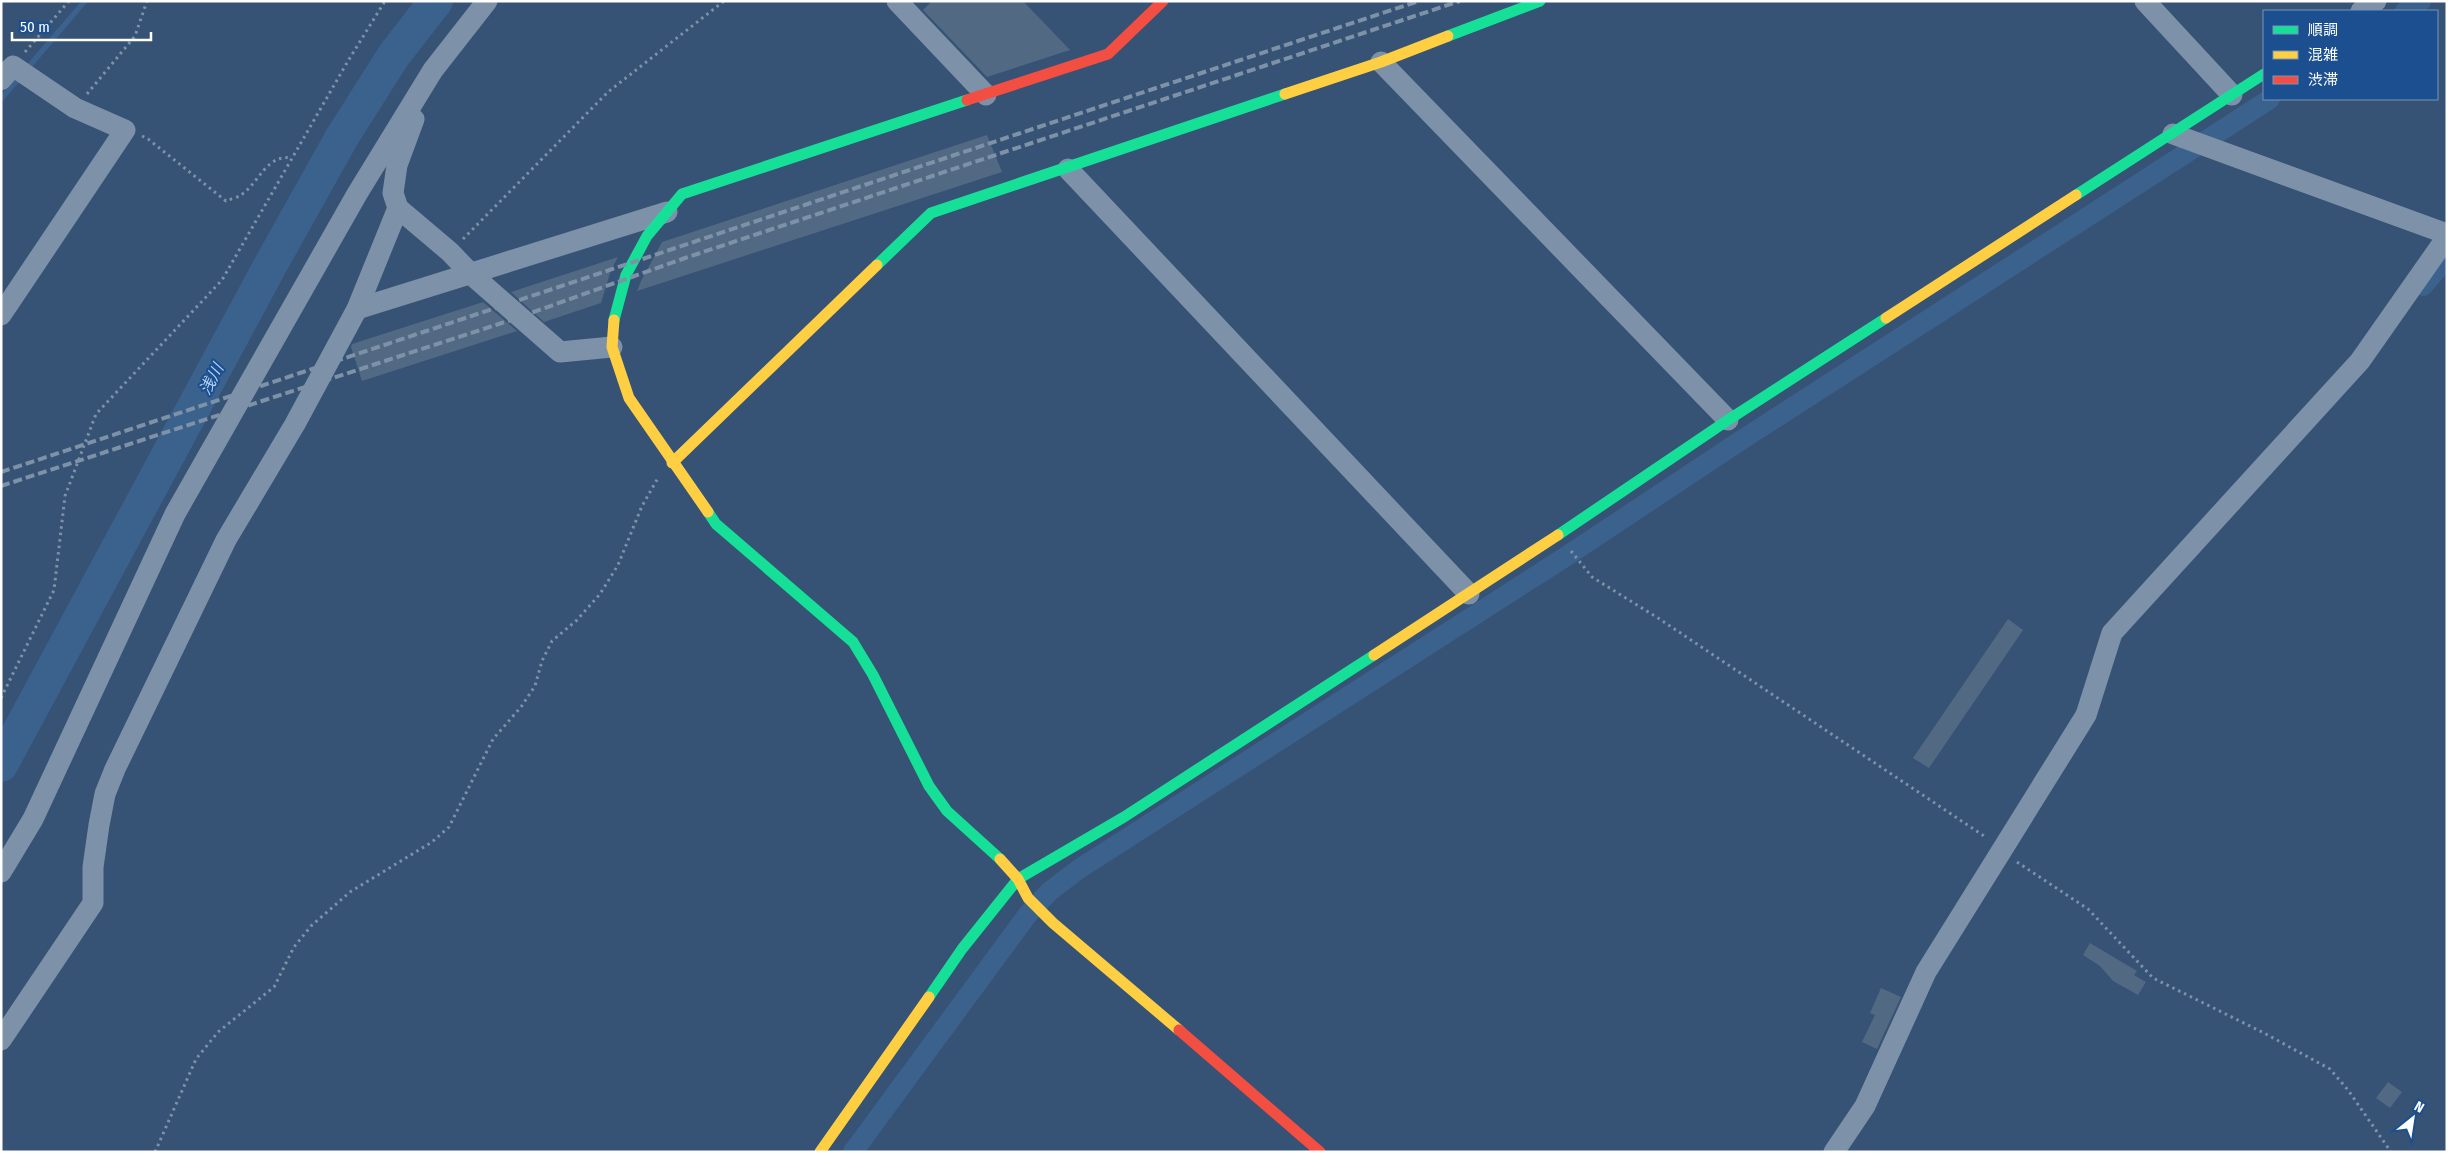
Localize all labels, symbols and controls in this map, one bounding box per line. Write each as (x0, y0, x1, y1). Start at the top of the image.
scale bar (12, 10, 151, 42)
legend (2263, 10, 2438, 100)
text: 50 m (20, 18, 50, 36)
text: 順調 (2308, 21, 2338, 39)
text: 混雑 (2308, 46, 2338, 64)
text: 渋滞 (2308, 71, 2338, 89)
water label: 浅川 (196, 359, 228, 398)
north arrow (2388, 1093, 2438, 1143)
text: N (2411, 1098, 2427, 1117)

